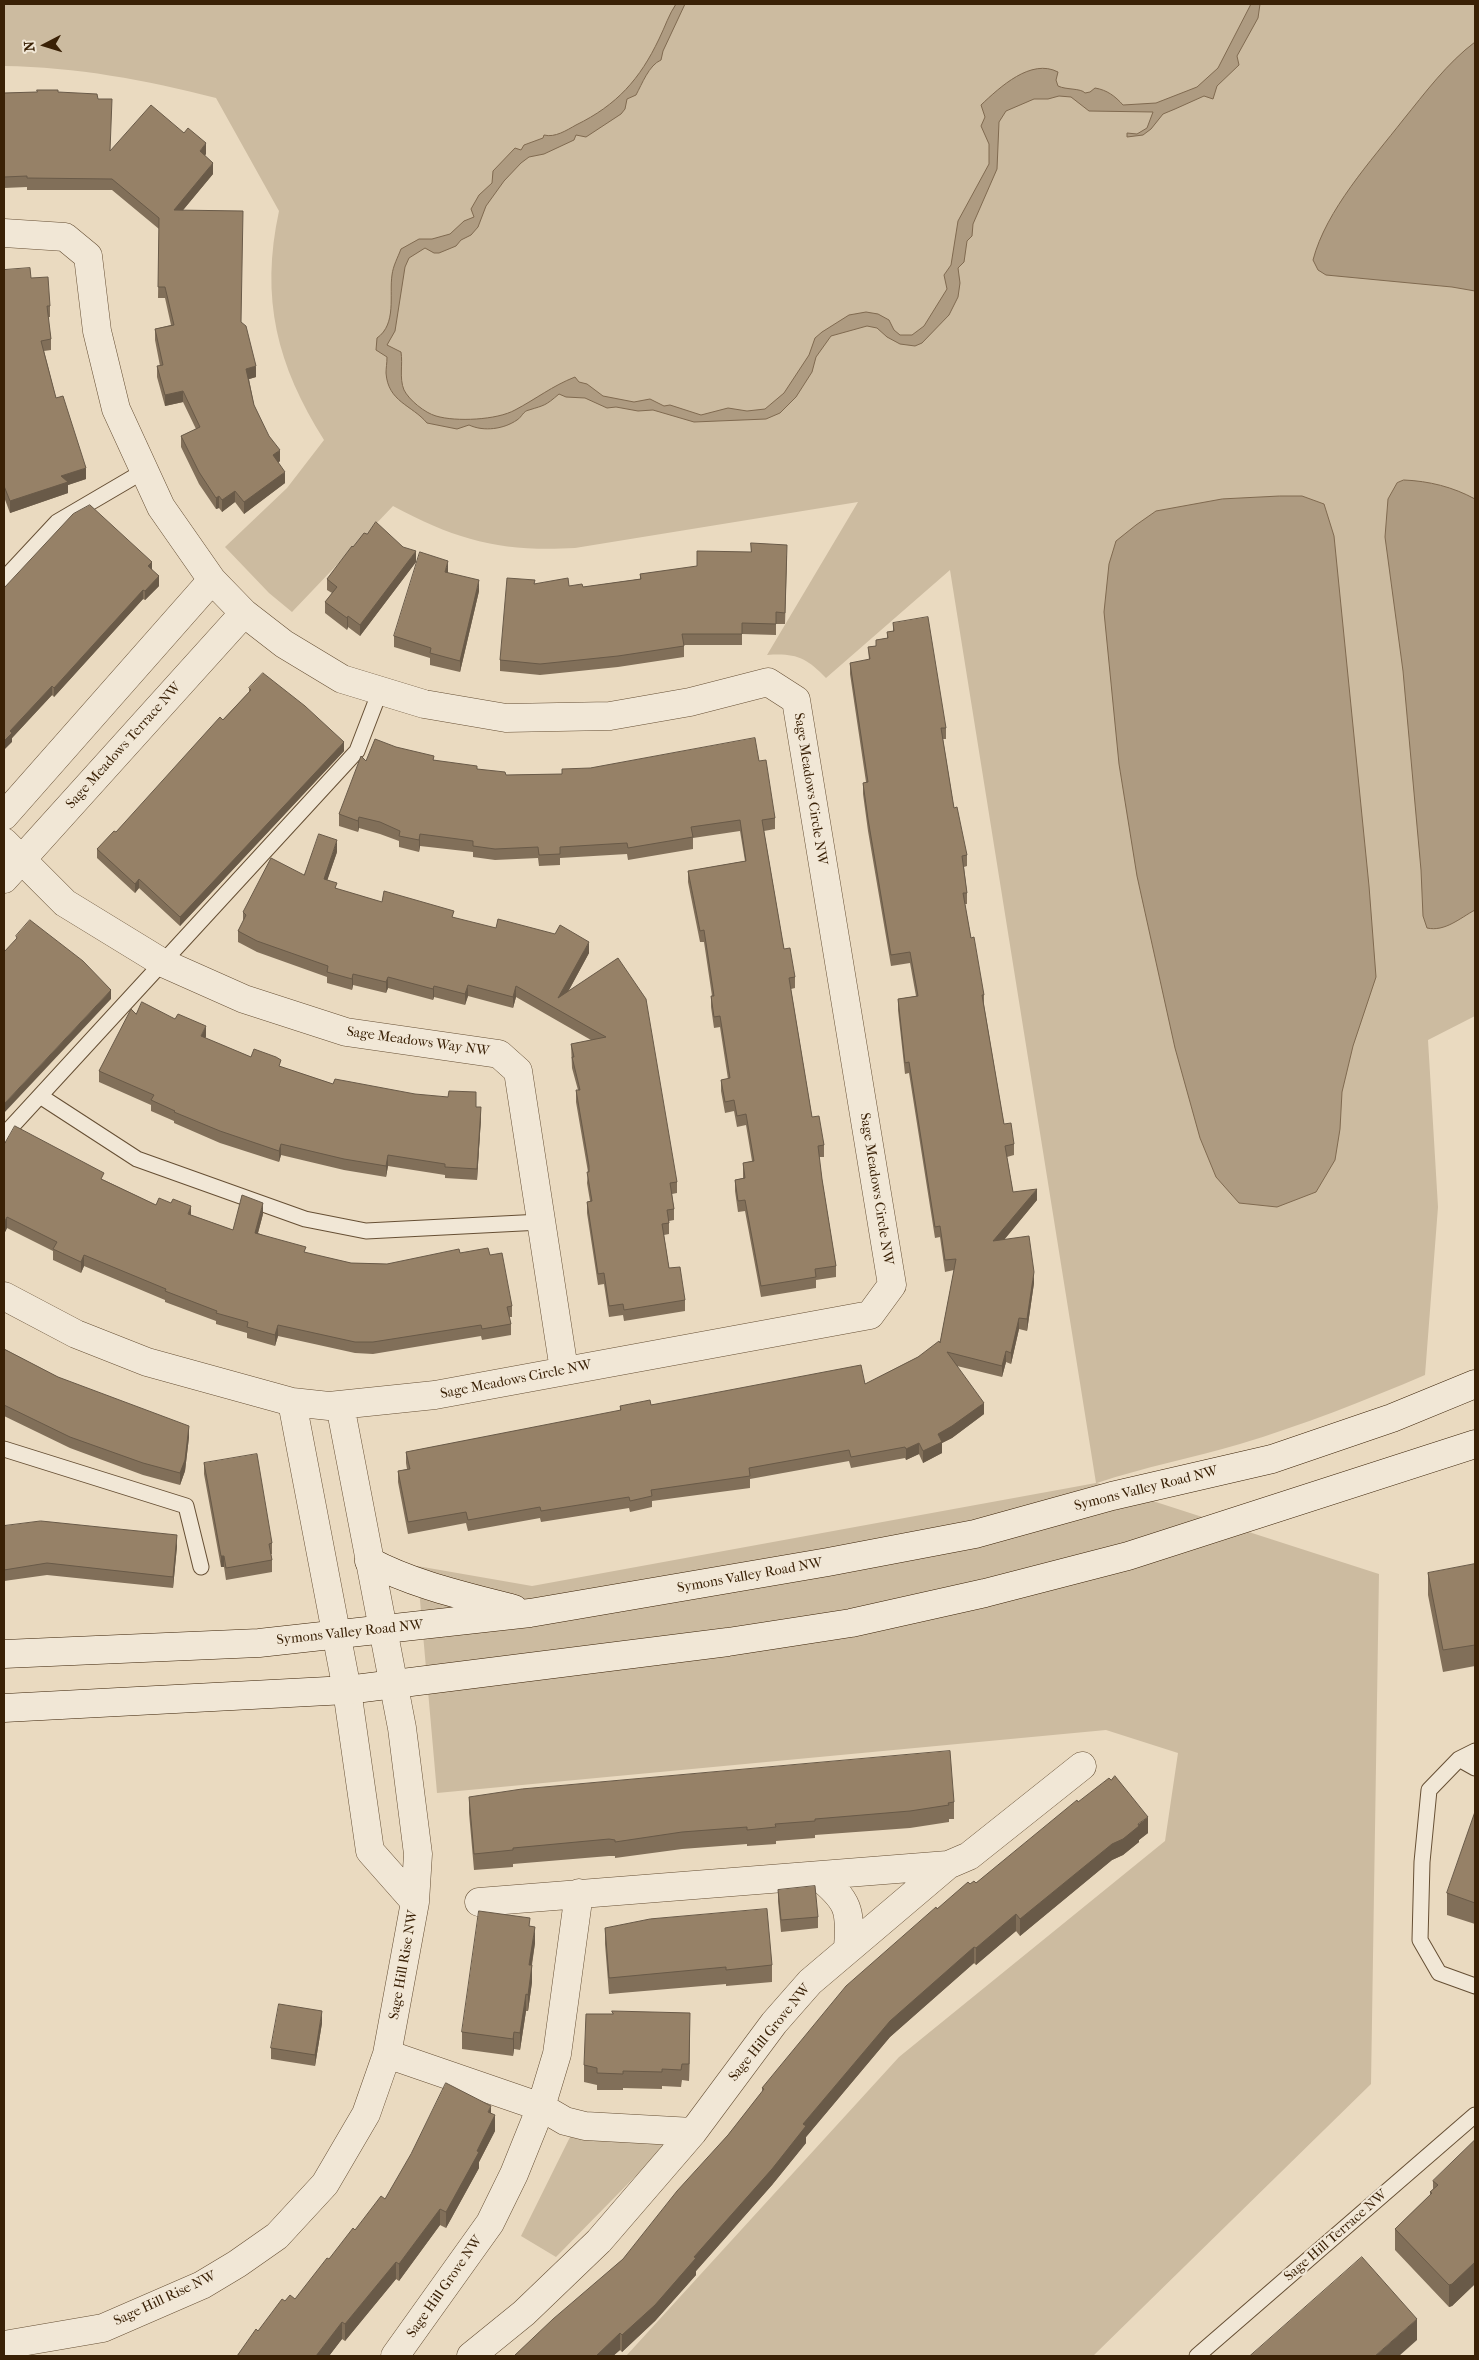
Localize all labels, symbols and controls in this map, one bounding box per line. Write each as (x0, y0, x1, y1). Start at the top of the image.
north arrow (20, 20, 70, 70)
text: N (21, 40, 38, 52)
street label: Sage Meadows Terrace NW (63, 679, 185, 813)
street label: Sage Meadows Circle NW (790, 712, 830, 866)
street label: Sage Meadows Way NW (346, 1024, 490, 1060)
street label: Sage Meadows Circle NW (856, 1112, 896, 1266)
street label: Sage Meadows Circle NW (439, 1357, 593, 1403)
street label: Symons Valley Road NW (1073, 1463, 1219, 1515)
street label: Symons Valley Road NW (676, 1555, 824, 1597)
street label: Symons Valley Road NW (276, 1617, 424, 1649)
street label: Sage Hill Rise NW (386, 1909, 422, 2021)
street label: Sage Hill Grove NW (725, 1981, 815, 2085)
street label: Sage Hill Terrace NW (1281, 2187, 1391, 2285)
street label: Sage Hill Grove NW (404, 2233, 486, 2341)
street label: Sage Hill Rise NW (111, 2268, 219, 2330)

